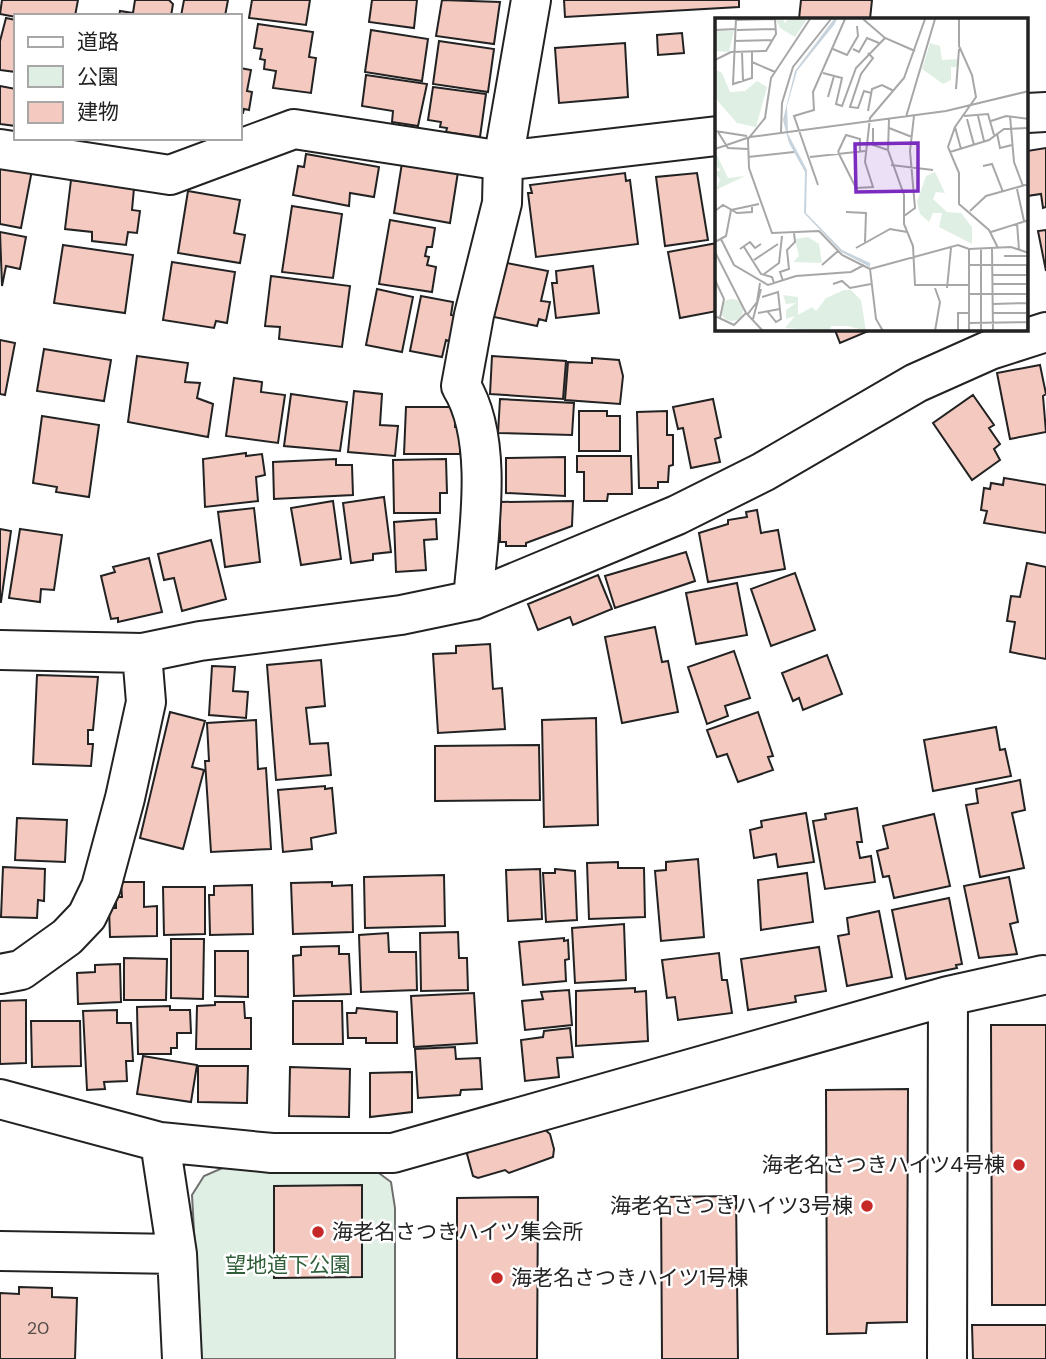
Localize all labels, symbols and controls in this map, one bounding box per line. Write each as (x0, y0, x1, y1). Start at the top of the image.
legend (14, 14, 242, 140)
inset map (715, 18, 1028, 331)
text: 道路 (77, 28, 119, 56)
text: 公園 (77, 63, 119, 91)
text: 建物 (77, 98, 119, 126)
place label: 海老名さつきハイツ4号棟 (762, 1151, 1005, 1179)
marker: 海老名さつきハイツ4号棟 (1011, 1157, 1027, 1173)
place label: 海老名さつきハイツ3号棟 (610, 1192, 853, 1220)
marker: 海老名さつきハイツ3号棟 (859, 1198, 875, 1214)
place label: 海老名さつきハイツ集会所 (332, 1218, 584, 1246)
marker: 海老名さつきハイツ集会所 (310, 1224, 326, 1240)
park label: 望地道下公園 (225, 1251, 351, 1279)
place label: 海老名さつきハイツ1号棟 (511, 1264, 748, 1292)
marker: 海老名さつきハイツ1号棟 (489, 1270, 505, 1286)
house number: 20 (27, 1316, 49, 1340)

